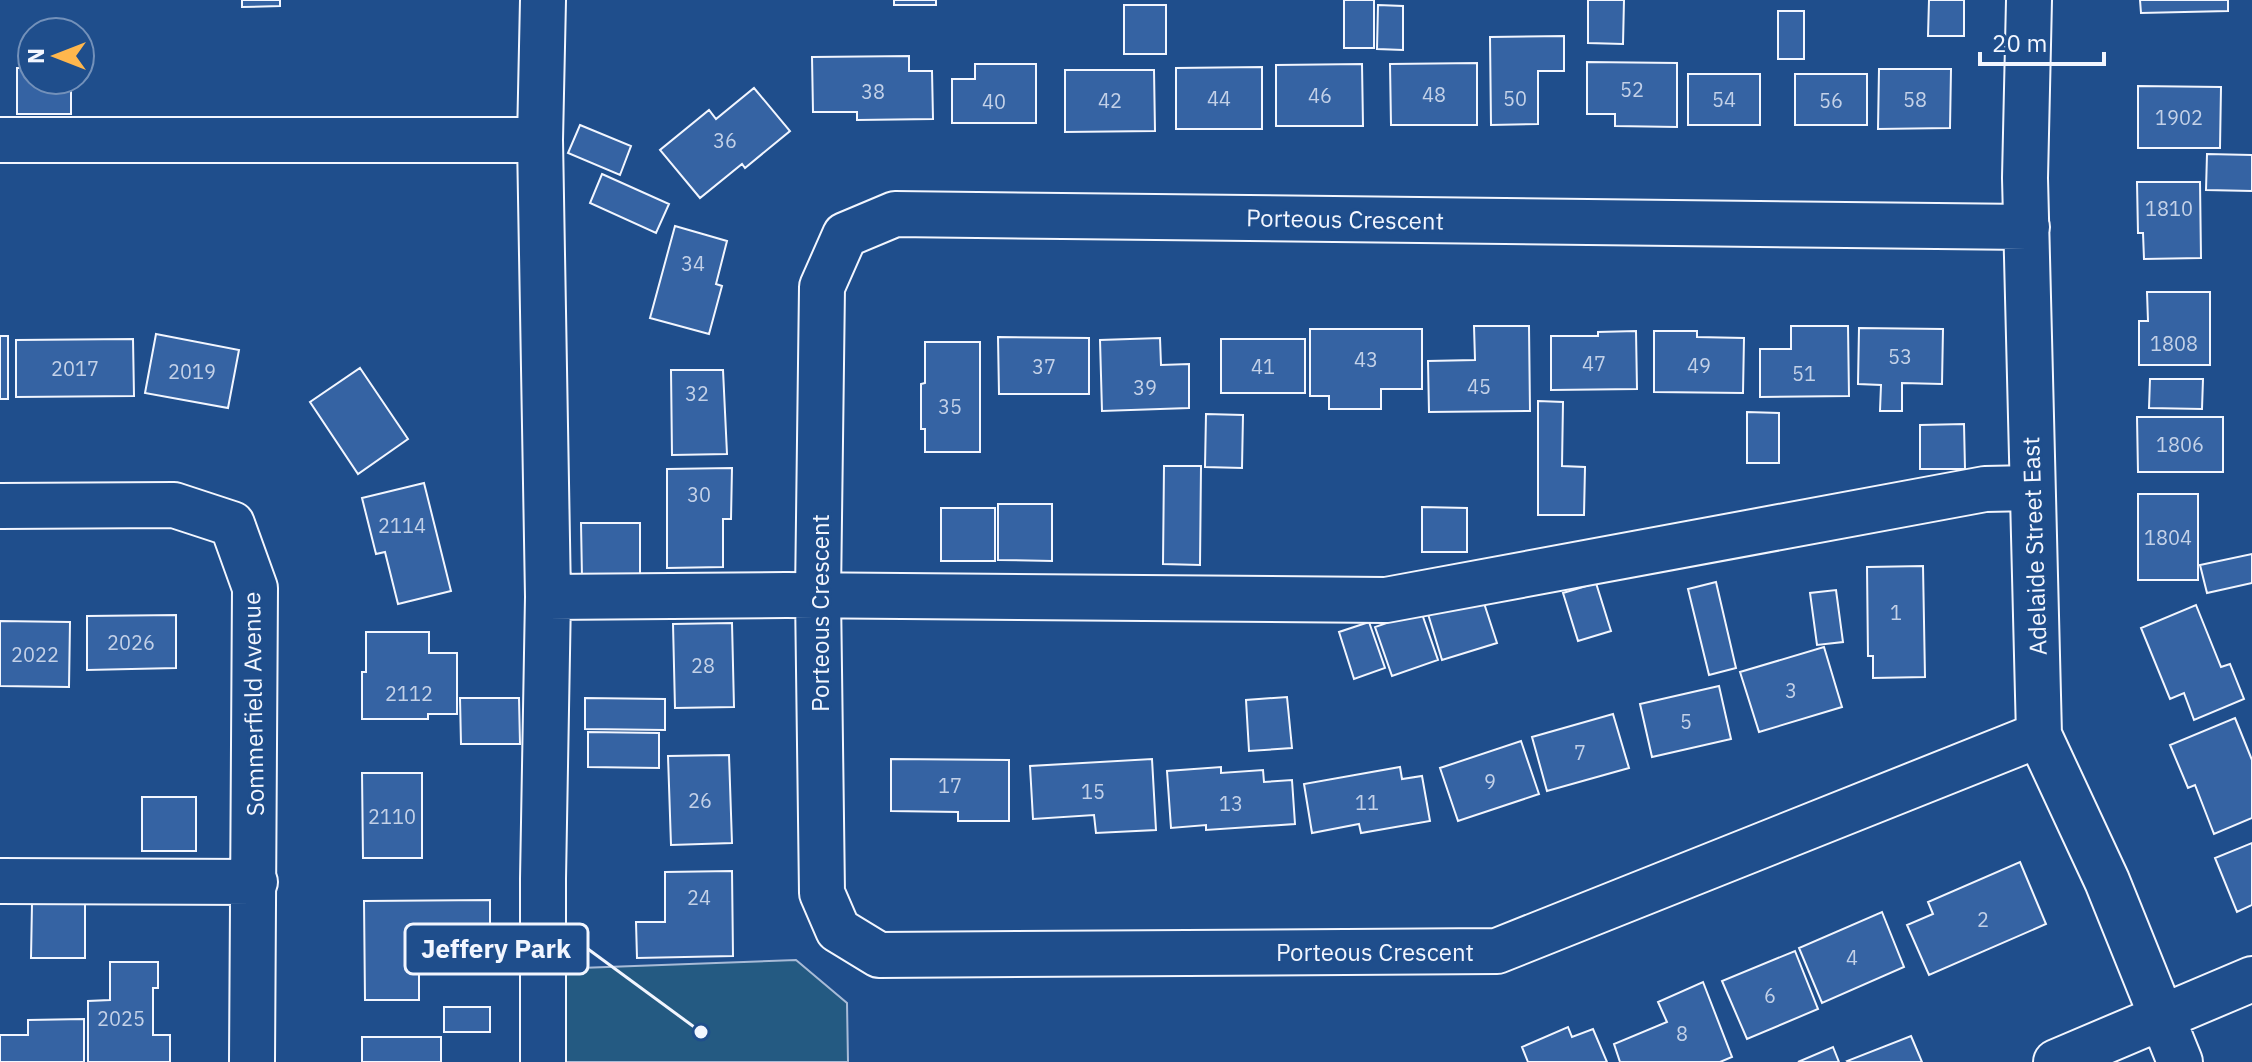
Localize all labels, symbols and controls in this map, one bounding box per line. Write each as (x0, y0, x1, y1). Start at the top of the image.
north arrow (16, 16, 96, 96)
scale bar (1980, 16, 2104, 66)
text: 20 m (1992, 27, 2047, 59)
text: N (21, 48, 50, 64)
house number: 52 (1620, 76, 1644, 103)
house number: 38 (861, 78, 885, 105)
house number: 48 (1422, 81, 1446, 108)
house number: 46 (1308, 82, 1332, 109)
house number: 44 (1207, 85, 1231, 112)
house number: 50 (1503, 85, 1527, 112)
house number: 54 (1712, 86, 1736, 113)
house number: 58 (1903, 86, 1927, 113)
house number: 42 (1098, 87, 1122, 114)
house number: 56 (1819, 87, 1843, 114)
house number: 40 (982, 88, 1006, 115)
house number: 1902 (2155, 104, 2203, 131)
house number: 36 (713, 127, 737, 154)
house number: 1810 (2145, 195, 2193, 222)
street label: Porteous Crescent (1246, 201, 1444, 237)
house number: 34 (681, 250, 705, 277)
house number: 1808 (2150, 330, 2198, 357)
house number: 53 (1888, 343, 1912, 370)
house number: 43 (1354, 346, 1378, 373)
house number: 47 (1582, 350, 1606, 377)
house number: 49 (1687, 352, 1711, 379)
house number: 37 (1032, 353, 1056, 380)
house number: 41 (1251, 353, 1275, 380)
house number: 2017 (51, 355, 99, 382)
house number: 2019 (168, 358, 216, 385)
house number: 51 (1792, 360, 1816, 387)
house number: 45 (1467, 373, 1491, 400)
house number: 39 (1133, 374, 1157, 401)
house number: 32 (685, 380, 709, 407)
house number: 35 (938, 393, 962, 420)
house number: 1806 (2156, 431, 2204, 458)
street label: Adelaide Street East (2014, 436, 2054, 656)
house number: 30 (687, 481, 711, 508)
house number: 2114 (378, 512, 426, 539)
street label: Porteous Crescent (804, 514, 836, 712)
house number: 1804 (2144, 524, 2192, 551)
street label: Sommerfield Avenue (235, 592, 271, 816)
house number: 1 (1890, 599, 1902, 626)
house number: 2026 (107, 629, 155, 656)
house number: 2022 (11, 641, 59, 668)
house number: 28 (691, 652, 715, 679)
house number: 3 (1785, 677, 1797, 704)
house number: 2112 (385, 680, 433, 707)
house number: 5 (1680, 708, 1692, 735)
house number: 7 (1574, 739, 1586, 766)
house number: 9 (1484, 768, 1496, 795)
house number: 17 (938, 772, 962, 799)
house number: 15 (1081, 778, 1105, 805)
house number: 26 (688, 787, 712, 814)
house number: 11 (1355, 789, 1379, 816)
house number: 13 (1219, 790, 1243, 817)
house number: 2110 (368, 803, 416, 830)
house number: 24 (687, 884, 711, 911)
house number: 2 (1977, 906, 1989, 933)
callout: Jeffery Park (405, 924, 588, 974)
text: Jeffery Park (421, 931, 571, 965)
street label: Porteous Crescent (1276, 936, 1474, 968)
house number: 4 (1846, 944, 1858, 971)
house number: 6 (1764, 982, 1776, 1009)
house number: 2025 (97, 1005, 145, 1032)
house number: 8 (1676, 1020, 1688, 1047)

